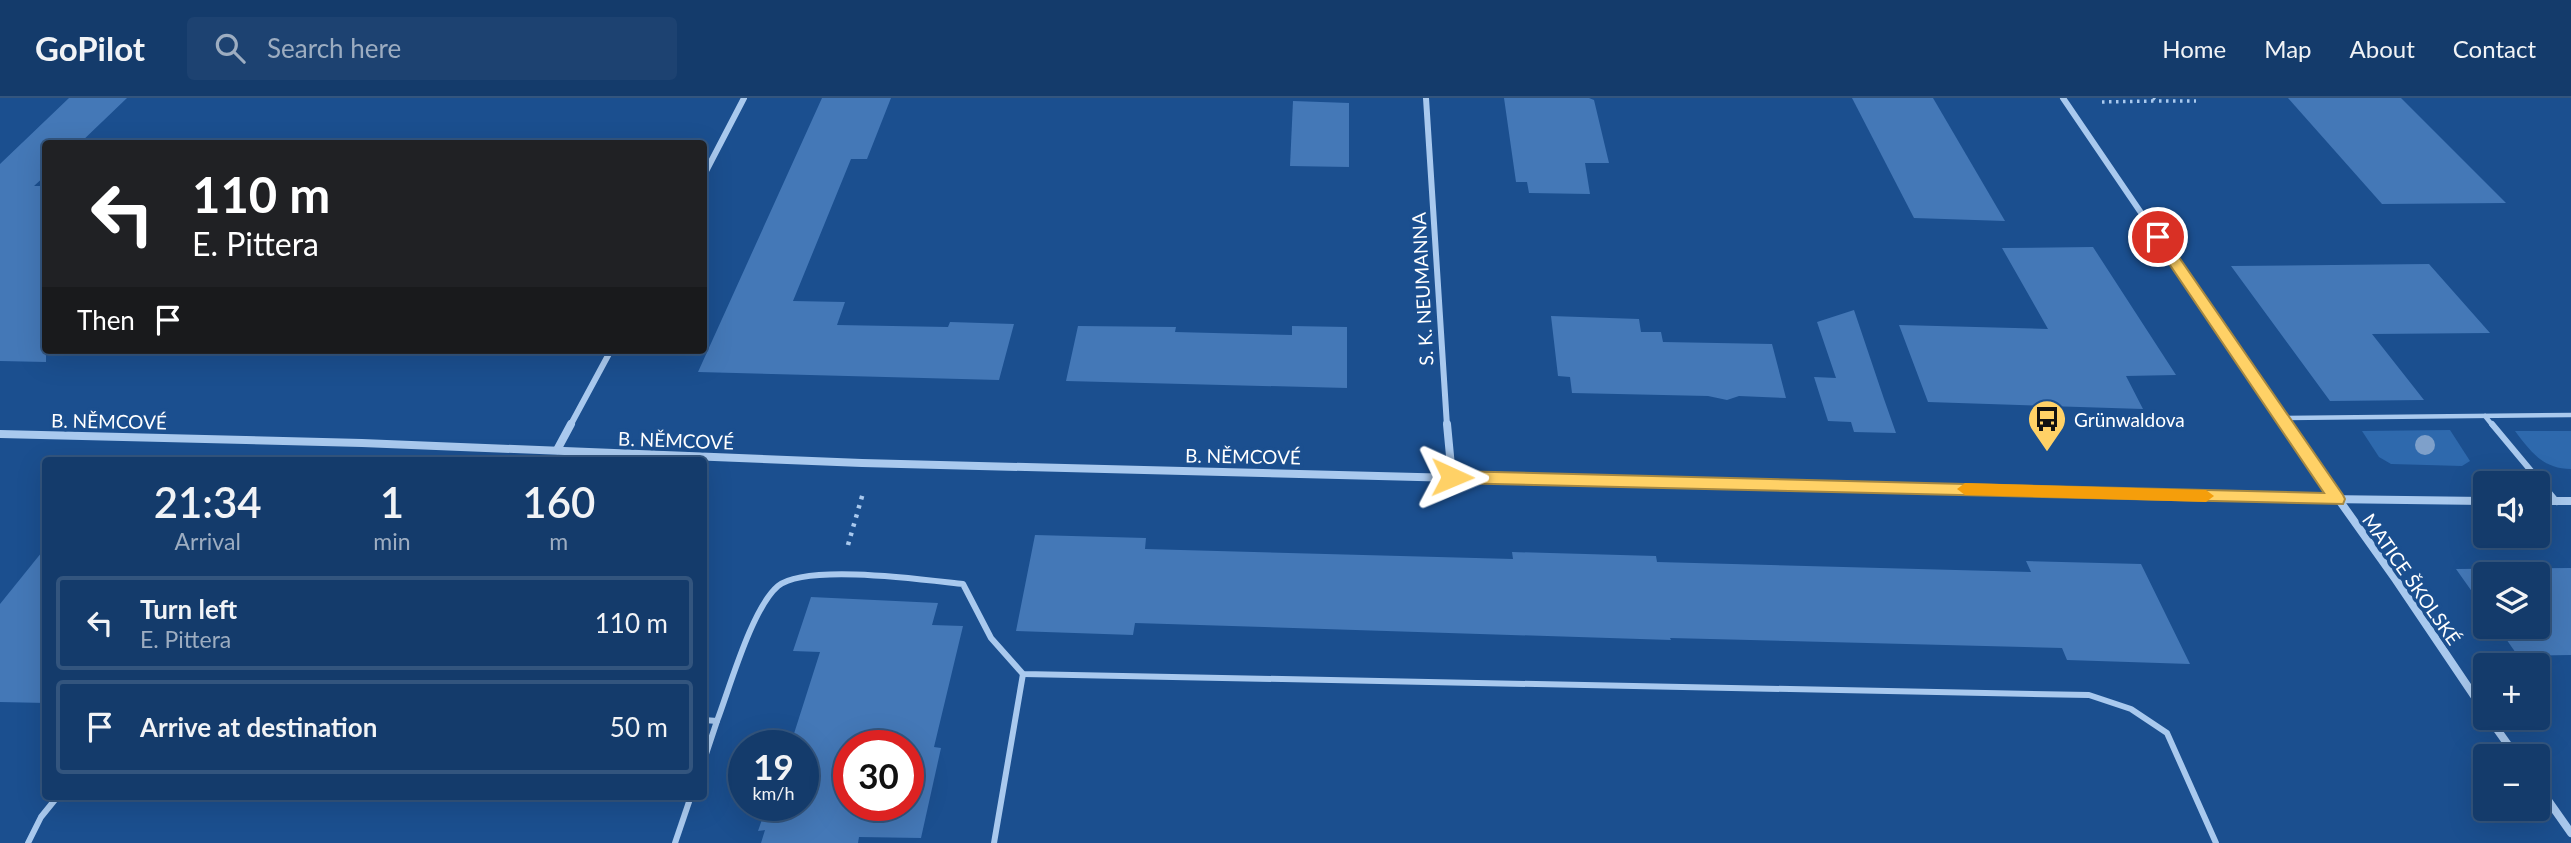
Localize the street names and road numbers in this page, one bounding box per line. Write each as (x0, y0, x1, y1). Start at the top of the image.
street label: S. K. NEUMANNA (1406, 212, 1437, 366)
street label: B. NĚMCOVÉ (51, 408, 167, 434)
street label: B. NĚMCOVÉ (618, 426, 734, 454)
street label: B. NĚMCOVÉ (1185, 443, 1301, 469)
street label: MATICE ŠKOLSKÉ (2358, 509, 2466, 649)

